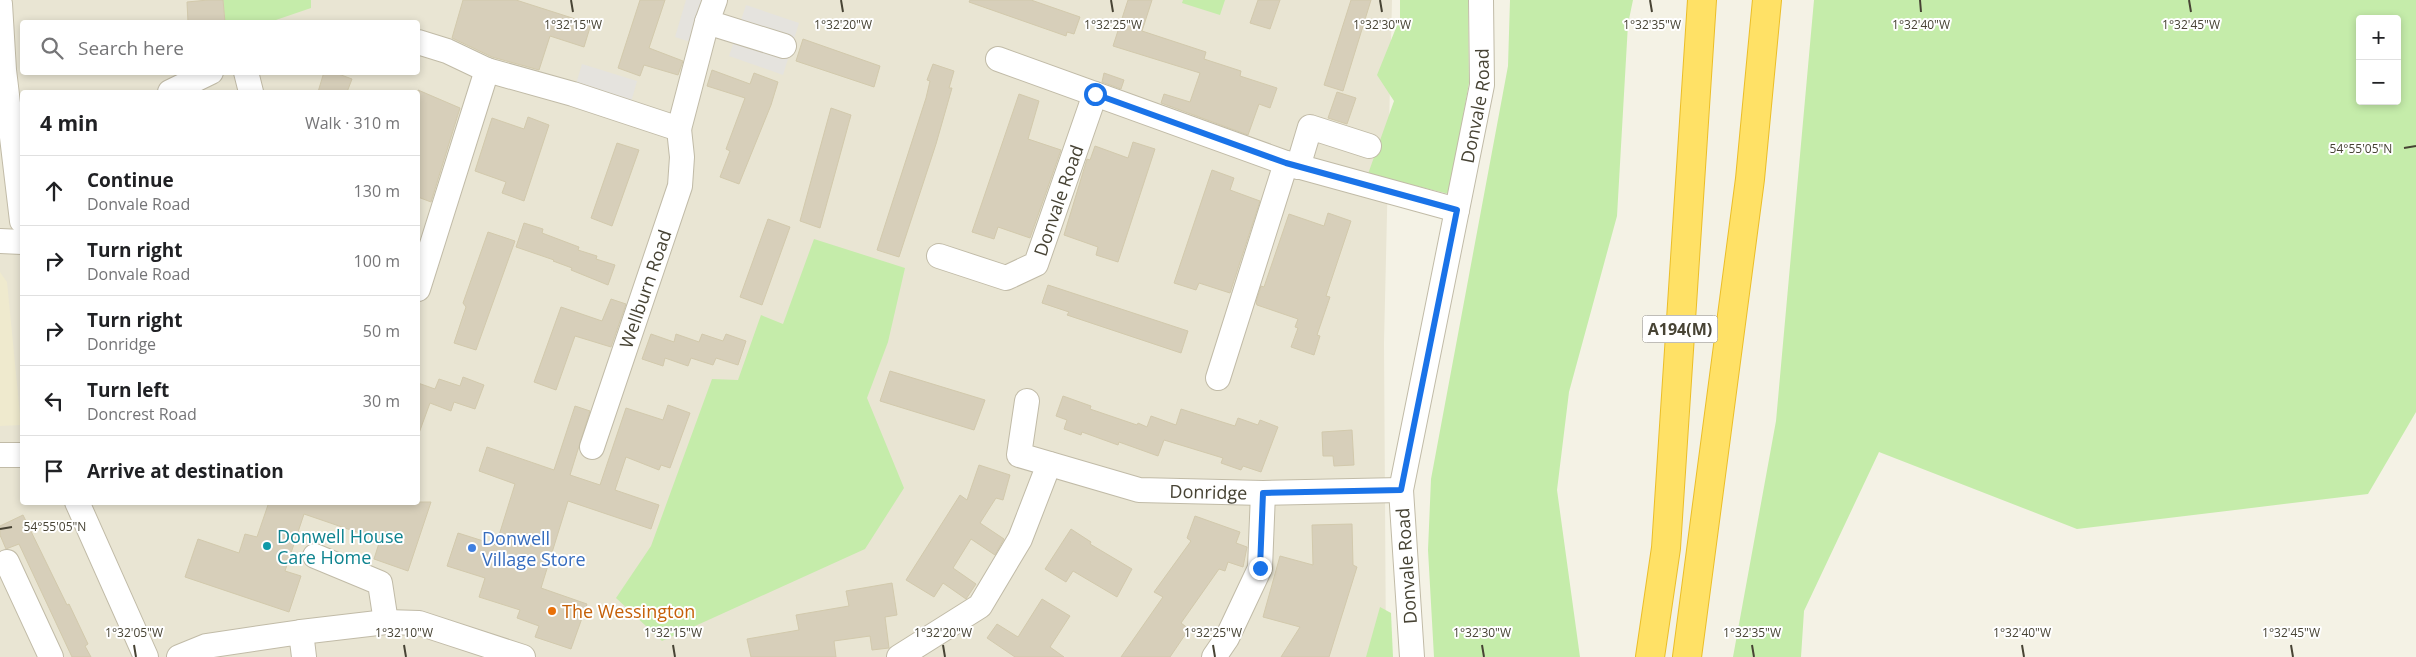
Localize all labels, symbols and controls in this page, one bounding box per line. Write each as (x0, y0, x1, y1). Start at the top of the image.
map controls (2356, 15, 2401, 105)
button: + (2356, 15, 2401, 60)
text: 1°32'15"W (544, 16, 602, 33)
text: 1°32'20"W (814, 16, 872, 33)
text: 1°32'25"W (1084, 16, 1142, 33)
text: 1°32'30"W (1353, 16, 1411, 33)
text: 1°32'35"W (1623, 16, 1681, 33)
text: 1°32'40"W (1892, 16, 1950, 33)
text: 1°32'45"W (2162, 16, 2220, 33)
search box (20, 20, 420, 75)
icon: search (38, 34, 66, 62)
text: Search here (78, 35, 184, 61)
street label: Donvale Road (1455, 48, 1495, 165)
button: − (2356, 60, 2401, 105)
route start (1084, 83, 1107, 106)
text: 4 min (40, 109, 98, 137)
text: Walk · 310 m (305, 112, 400, 134)
text: 54°55'05"N (2330, 140, 2392, 157)
street label: Donvale Road (1028, 141, 1088, 259)
text: Continue (87, 167, 174, 193)
icon: ahead (40, 177, 68, 205)
text: 130 m (354, 180, 400, 202)
text: Donvale Road (87, 193, 190, 215)
street label: Wellburn Road (613, 227, 677, 351)
text: Turn right (87, 237, 182, 263)
icon: right (40, 247, 68, 275)
text: 100 m (354, 250, 400, 272)
text: Donvale Road (87, 263, 190, 285)
text: Turn right (87, 307, 182, 333)
road number: A194(M) (1642, 316, 1718, 342)
icon: right (40, 317, 68, 345)
text: 50 m (363, 320, 400, 342)
text: Donridge (87, 333, 156, 355)
text: Turn left (87, 377, 169, 403)
icon: left (40, 387, 68, 415)
text: 30 m (363, 390, 400, 412)
text: Doncrest Road (87, 403, 197, 425)
icon: arrive (40, 457, 68, 485)
text: Arrive at destination (87, 458, 284, 484)
street label: Donridge (1169, 479, 1248, 505)
street label: Donvale Road (1390, 507, 1422, 625)
text: 54°55'05"N (24, 518, 86, 535)
place label: Donwell House Care Home (277, 524, 404, 569)
place label: Donwell Village Store (482, 526, 586, 571)
marker: Donwell House Care Home (261, 540, 273, 552)
marker: Donwell Village Store (466, 542, 478, 554)
route end (1249, 557, 1272, 580)
place label: The Wessington (562, 599, 695, 623)
marker: The Wessington (546, 605, 558, 617)
text: 1°32'05"W (105, 624, 163, 641)
text: 1°32'10"W (375, 624, 433, 641)
text: 1°32'15"W (644, 624, 702, 641)
text: 1°32'20"W (914, 624, 972, 641)
text: 1°32'25"W (1184, 624, 1242, 641)
text: 1°32'30"W (1453, 624, 1511, 641)
text: 1°32'35"W (1723, 624, 1781, 641)
text: 1°32'40"W (1993, 624, 2051, 641)
text: 1°32'45"W (2262, 624, 2320, 641)

